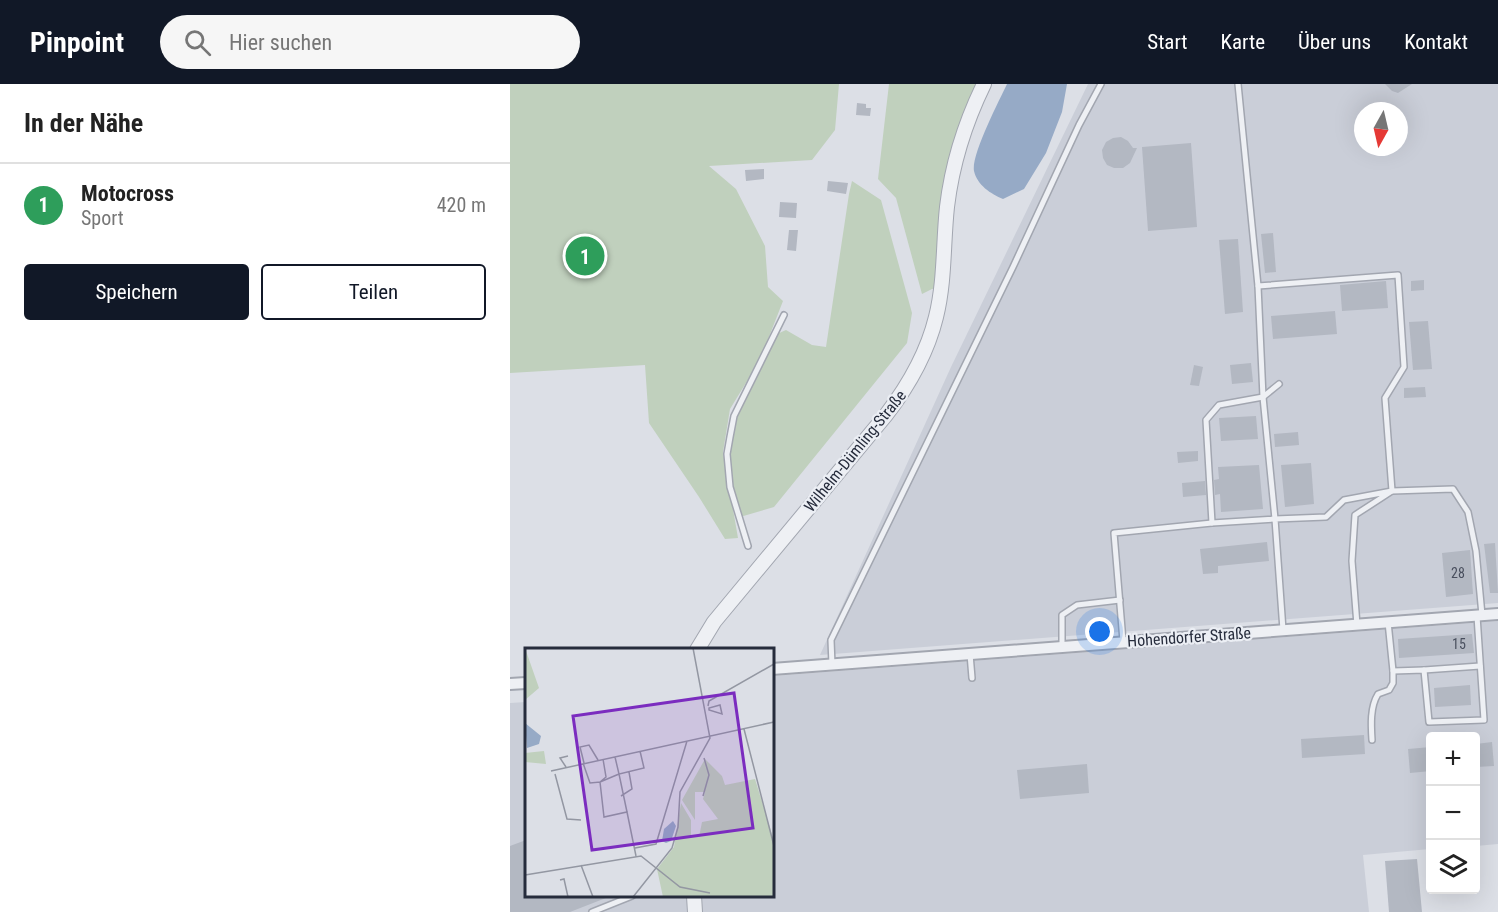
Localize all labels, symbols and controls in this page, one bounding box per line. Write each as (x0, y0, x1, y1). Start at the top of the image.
search box (160, 15, 580, 69)
text: Pinpoint (30, 26, 124, 59)
icon: search (181, 26, 214, 59)
text: Hier suchen (229, 30, 332, 55)
text: Start (1147, 30, 1188, 54)
text: Karte (1221, 30, 1265, 54)
text: Über uns (1298, 30, 1371, 54)
text: Kontakt (1404, 30, 1468, 54)
north arrow (1354, 102, 1408, 156)
text: In der Nähe (24, 108, 143, 138)
text: Motocross (81, 181, 174, 206)
text: 1 (38, 193, 49, 217)
text: 420 m (437, 193, 486, 217)
text: Sport (81, 206, 124, 230)
pin: 1 (566, 234, 604, 279)
button: Speichern (24, 264, 249, 320)
button: Teilen (261, 264, 486, 320)
street label: Wilhelm-Dümling-Straße (800, 386, 910, 516)
house number: 28 (1451, 565, 1465, 581)
your location (1085, 617, 1114, 646)
street label: Hohendorfer Straße (1127, 623, 1251, 651)
house number: 15 (1452, 636, 1466, 652)
inset map (525, 648, 774, 897)
map controls (1426, 732, 1480, 894)
button: + (1426, 732, 1480, 786)
button: − (1426, 786, 1480, 840)
button: layers (1426, 840, 1480, 894)

